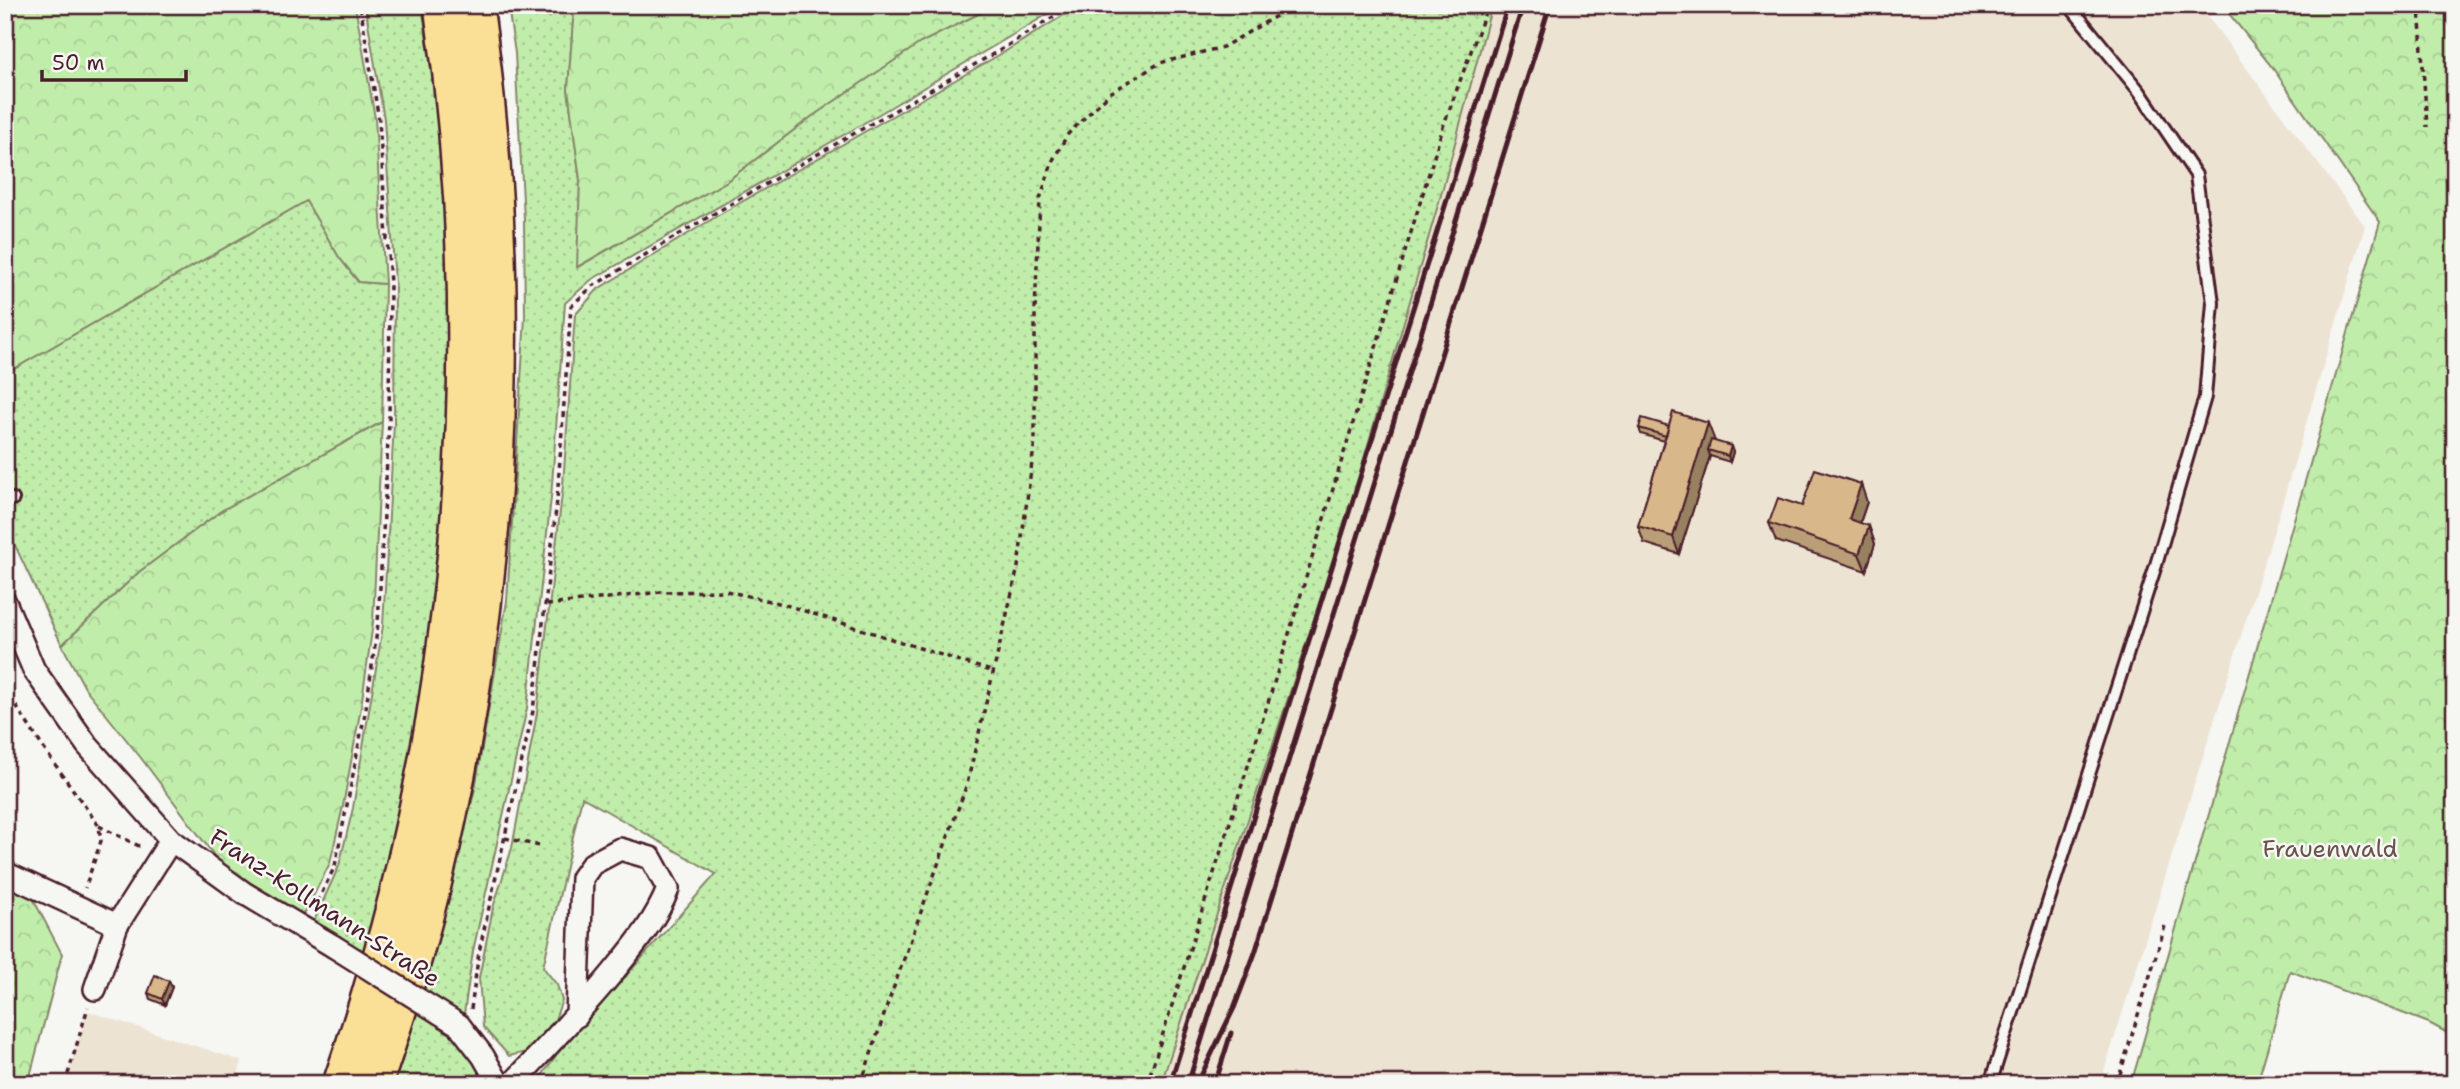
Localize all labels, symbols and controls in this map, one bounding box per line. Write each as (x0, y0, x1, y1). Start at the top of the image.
scale bar (42, 38, 186, 82)
text: 50 m (52, 49, 105, 77)
street label: Franz-Kollmann-Straße (203, 821, 447, 995)
park label: Frauenwald (2262, 833, 2398, 865)

